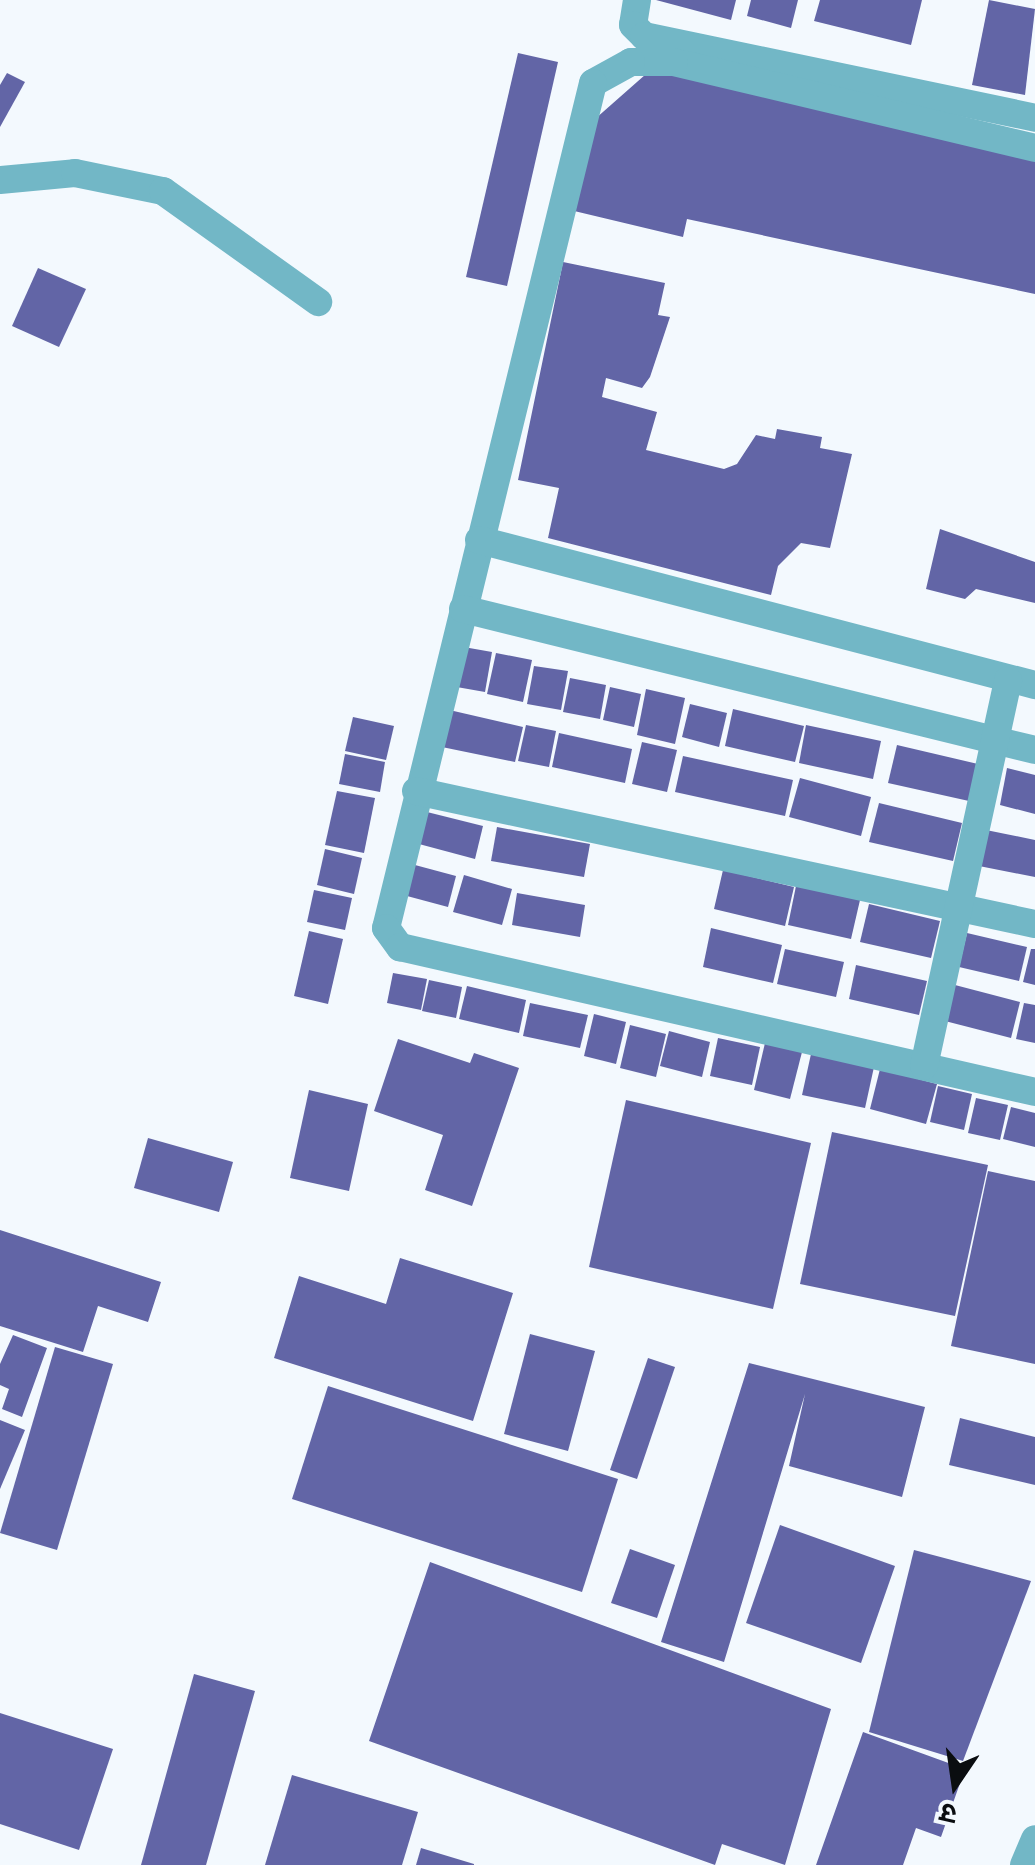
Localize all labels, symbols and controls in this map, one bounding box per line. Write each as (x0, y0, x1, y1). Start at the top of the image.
north arrow (905, 1735, 1005, 1835)
text: उ (936, 1796, 960, 1834)

